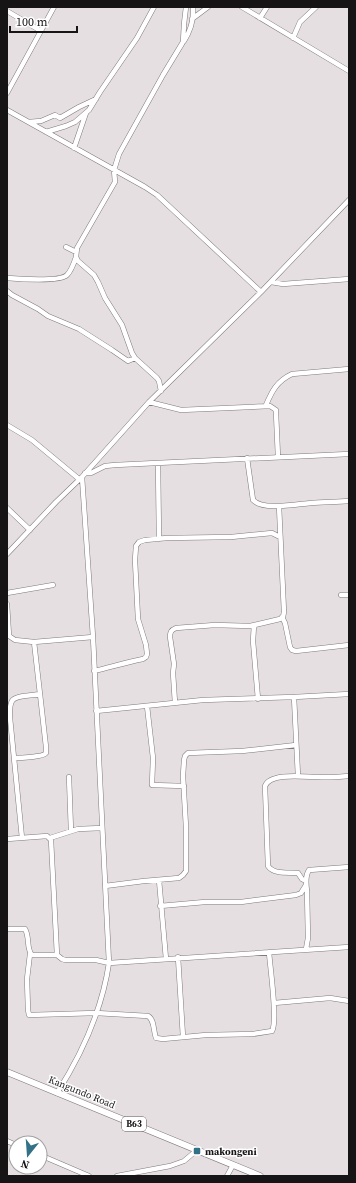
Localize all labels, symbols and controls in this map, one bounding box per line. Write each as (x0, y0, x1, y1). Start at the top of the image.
scale bar (10, 8, 77, 34)
text: 100 m (16, 14, 48, 30)
street label: Kangundo Road (47, 1073, 118, 1111)
road number: B63 (122, 1117, 146, 1131)
north arrow (8, 1135, 48, 1175)
place label: makongeni (205, 1145, 257, 1158)
marker: makongeni (192, 1146, 202, 1156)
text: N (19, 1156, 31, 1172)

